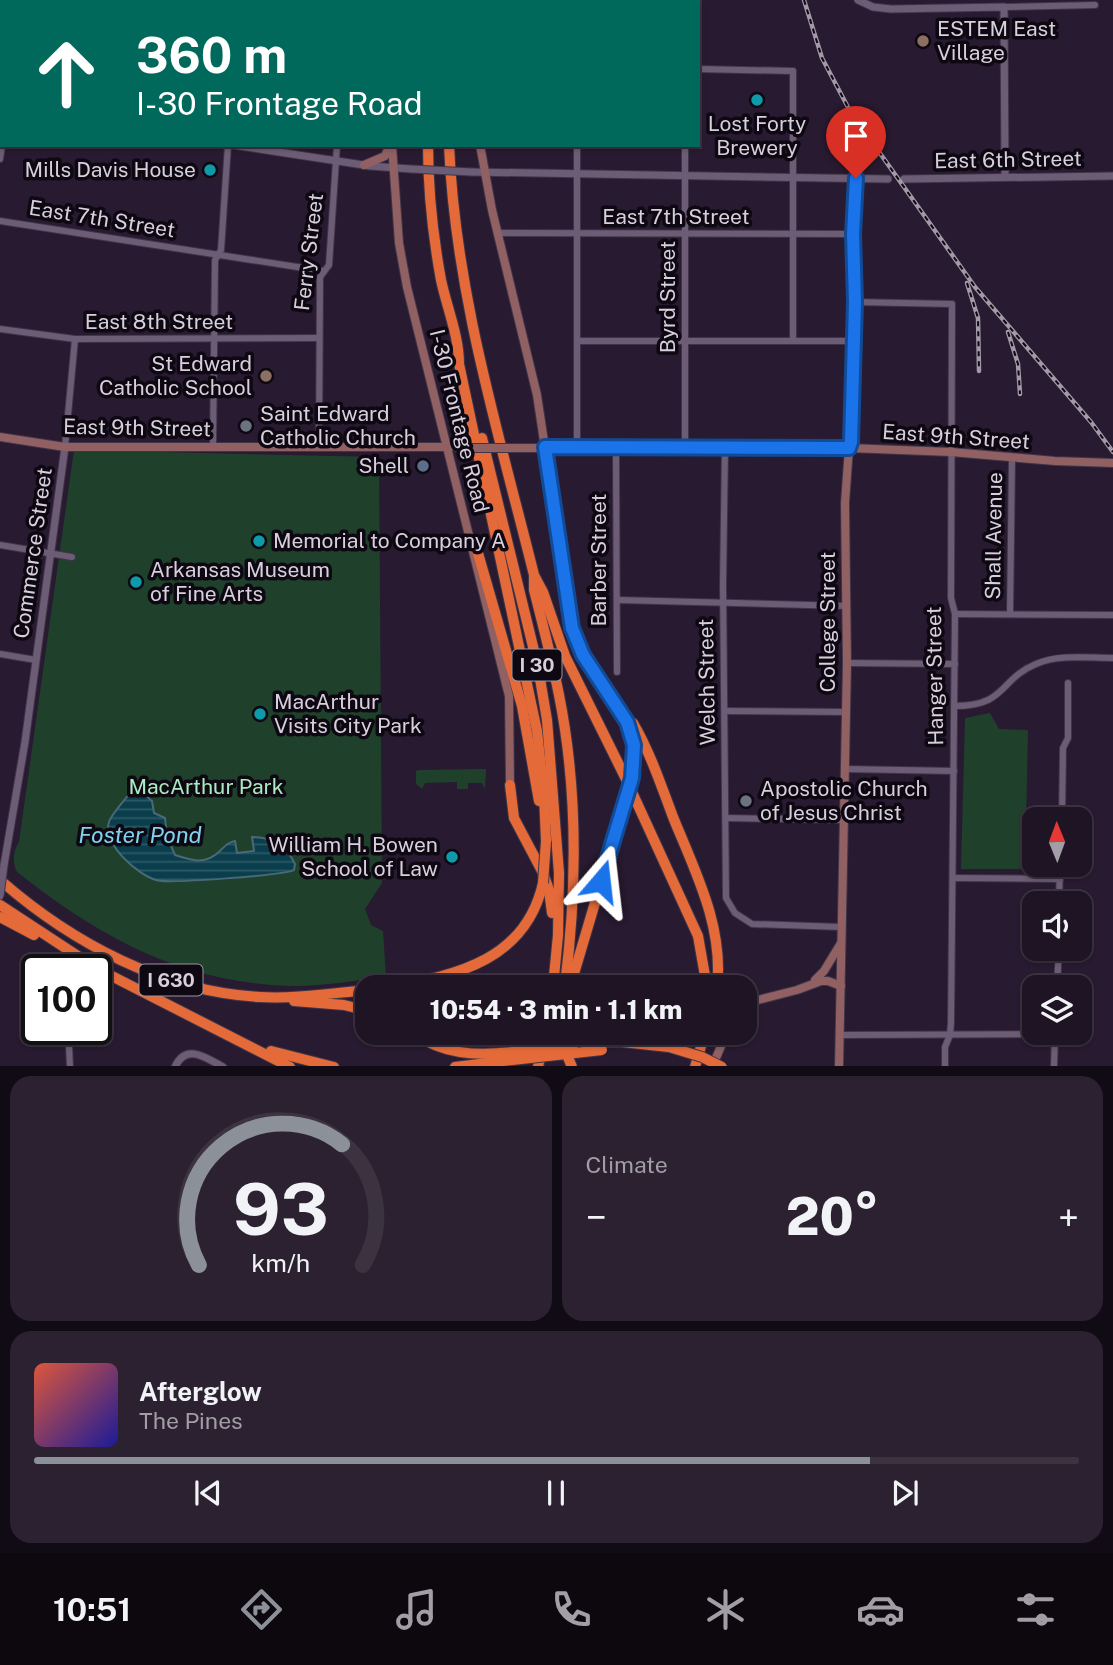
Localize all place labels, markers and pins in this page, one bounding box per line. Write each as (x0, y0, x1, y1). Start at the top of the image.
place label: ESTEM East Village (937, 16, 1056, 65)
marker: ESTEM East Village (915, 33, 931, 49)
marker: Lost Forty Brewery (749, 92, 765, 108)
pin (826, 106, 886, 178)
place label: Lost Forty Brewery (708, 111, 806, 160)
place label: Mills Davis House (25, 157, 196, 182)
marker: Mills Davis House (202, 162, 218, 178)
place label: St Edward Catholic School (99, 351, 252, 400)
marker: St Edward Catholic School (258, 368, 274, 384)
place label: Saint Edward Catholic Church (260, 401, 416, 450)
marker: Saint Edward Catholic Church (238, 418, 254, 434)
place label: Shell (359, 453, 409, 478)
marker: Shell (415, 458, 431, 474)
place label: Memorial to Company A (273, 528, 506, 553)
marker: Memorial to Company A (251, 533, 267, 549)
place label: Arkansas Museum of Fine Arts (150, 557, 330, 606)
marker: Arkansas Museum of Fine Arts (128, 574, 144, 590)
place label: MacArthur Visits City Park (274, 689, 422, 738)
marker: MacArthur Visits City Park (252, 706, 268, 722)
place label: Apostolic Church of Jesus Christ (760, 776, 928, 825)
marker: Apostolic Church of Jesus Christ (738, 793, 754, 809)
place label: William H. Bowen School of Law (268, 832, 438, 881)
marker: William H. Bowen School of Law (444, 849, 460, 865)

